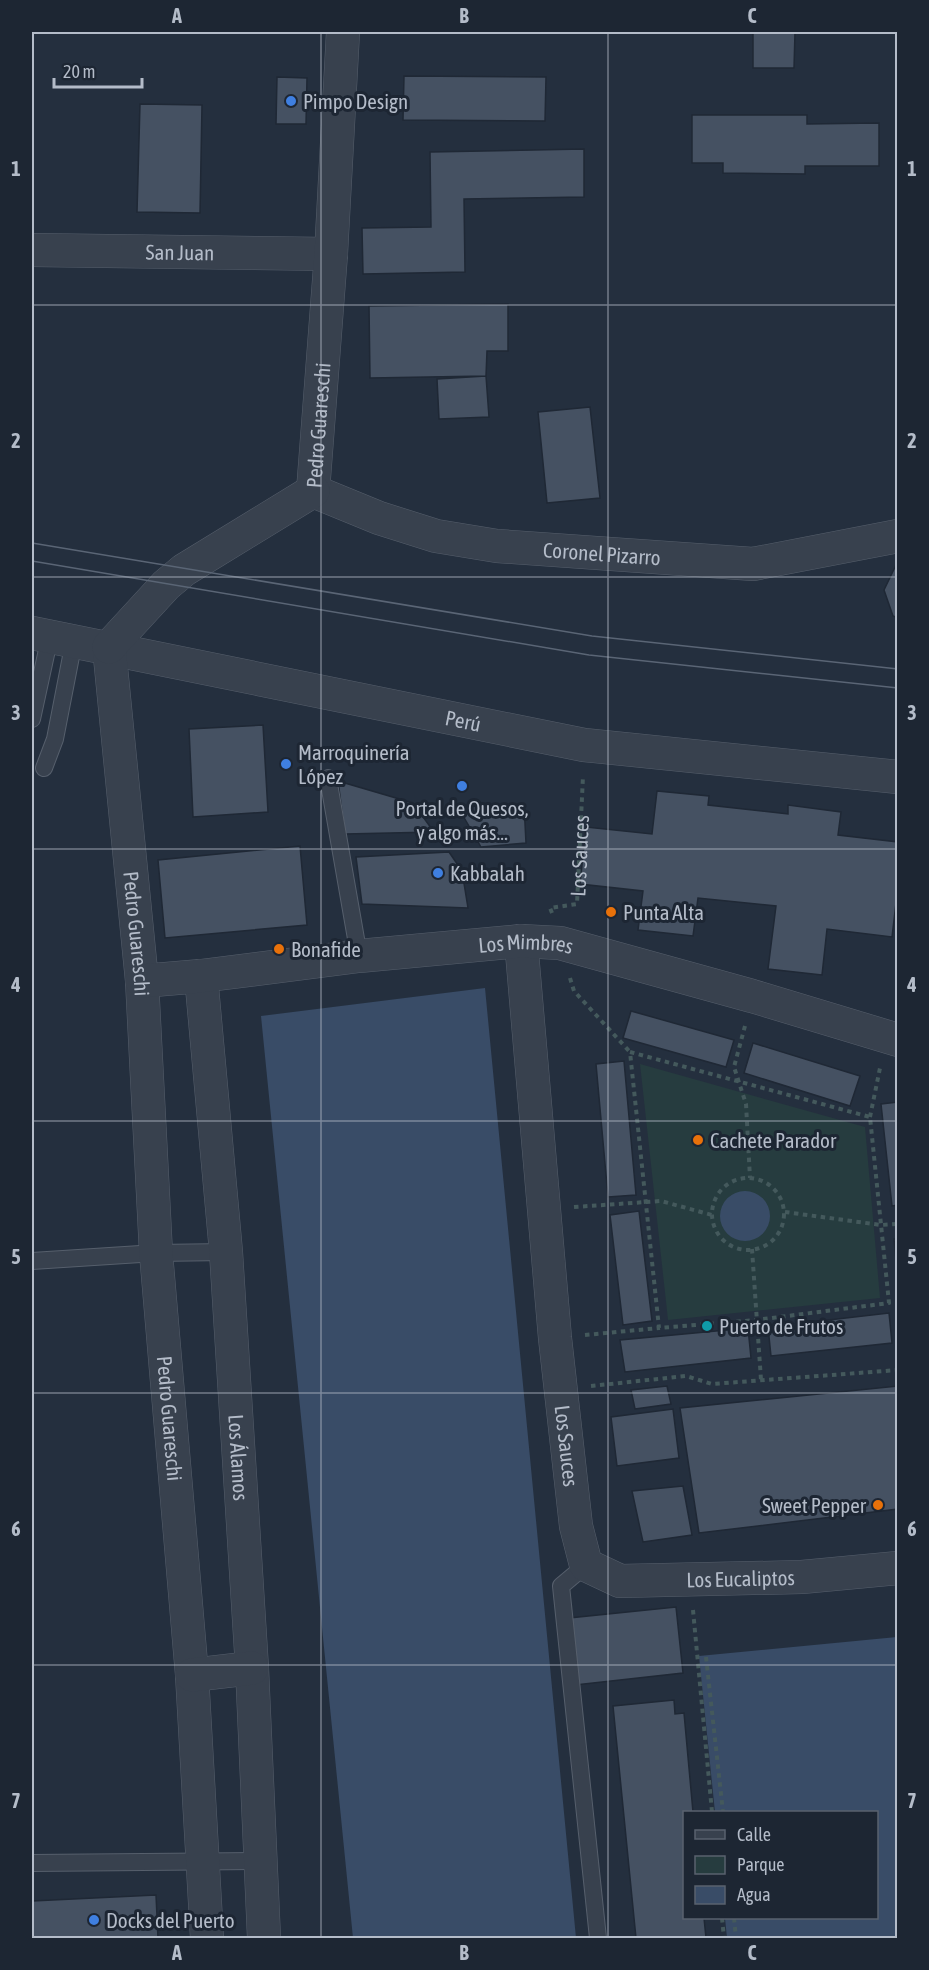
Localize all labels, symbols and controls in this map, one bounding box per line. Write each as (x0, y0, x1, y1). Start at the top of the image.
text: A (171, 4, 182, 27)
text: B (459, 4, 469, 27)
text: C (748, 4, 757, 27)
scale bar (54, 51, 142, 89)
text: 20 m (63, 61, 95, 82)
place label: Pimpo Design (303, 89, 408, 113)
marker: Pimpo Design (284, 94, 298, 108)
text: 1 (11, 157, 21, 180)
text: 1 (907, 157, 917, 180)
street label: San Juan (146, 240, 214, 264)
street label: Pedro Guareschi (301, 362, 335, 489)
text: 2 (11, 429, 21, 452)
text: 2 (907, 429, 917, 452)
street label: Coronel Pizarro (542, 537, 662, 569)
text: 3 (11, 701, 21, 724)
text: 3 (907, 701, 917, 724)
street label: Perú (443, 705, 483, 736)
place label: Marroquinería López (298, 740, 410, 788)
marker: Marroquinería López (279, 757, 293, 771)
marker: Portal de Quesos, y algo más... (455, 779, 469, 793)
place label: Portal de Quesos, y algo más... (396, 796, 528, 844)
street label: Los Sauces (565, 814, 593, 897)
place label: Kabbalah (450, 861, 525, 885)
marker: Kabbalah (431, 866, 445, 880)
street label: Pedro Guareschi (119, 870, 155, 997)
place label: Punta Alta (623, 900, 704, 924)
marker: Punta Alta (604, 905, 618, 919)
street label: Los Mimbres (477, 929, 576, 958)
place label: Bonafide (291, 937, 361, 961)
marker: Bonafide (272, 942, 286, 956)
text: 4 (10, 973, 21, 996)
text: 4 (906, 973, 917, 996)
place label: Cachete Parador (710, 1128, 837, 1152)
marker: Cachete Parador (691, 1133, 705, 1147)
text: 5 (11, 1245, 21, 1268)
text: 5 (907, 1245, 917, 1268)
place label: Puerto de Frutos (719, 1314, 843, 1338)
marker: Puerto de Frutos (700, 1319, 714, 1333)
street label: Pedro Guareschi (153, 1355, 187, 1482)
street label: Los Sauces (551, 1404, 584, 1488)
street label: Los Álamos (224, 1414, 254, 1501)
place label: Sweet Pepper (762, 1493, 867, 1517)
marker: Sweet Pepper (871, 1498, 885, 1512)
text: 6 (11, 1517, 21, 1540)
text: 6 (907, 1517, 917, 1540)
street label: Los Eucaliptos (686, 1565, 795, 1592)
text: 7 (11, 1789, 21, 1812)
text: 7 (907, 1789, 917, 1812)
legend (683, 1811, 878, 1919)
text: Calle (737, 1824, 771, 1845)
text: Parque (737, 1854, 785, 1875)
text: Agua (737, 1884, 771, 1905)
place label: Docks del Puerto (106, 1908, 235, 1932)
marker: Docks del Puerto (87, 1913, 101, 1927)
text: A (171, 1941, 182, 1964)
text: B (459, 1941, 469, 1964)
text: C (748, 1941, 757, 1964)

